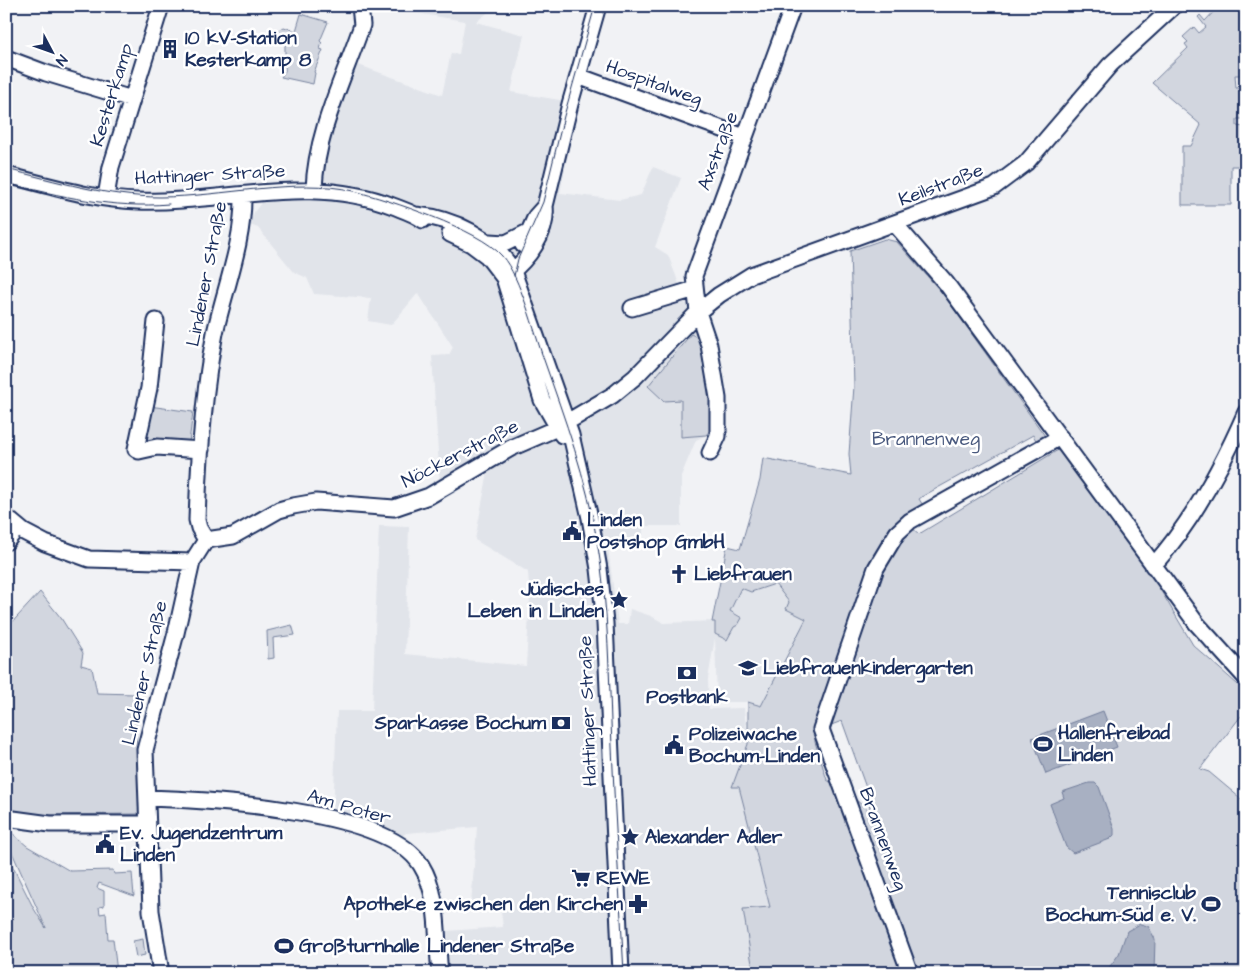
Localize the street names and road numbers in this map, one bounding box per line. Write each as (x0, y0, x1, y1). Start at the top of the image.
street label: Kesterkamp (84, 40, 141, 150)
street label: Hospitalweg (602, 53, 706, 114)
street label: Axstraße (691, 108, 745, 194)
street label: Keilstraße (895, 156, 987, 214)
street label: Hattinger Straße (134, 158, 286, 193)
street label: Lindener Straße (180, 199, 234, 349)
street label: Nöckerstraße (397, 413, 523, 495)
street label: Lindener Straße (115, 598, 175, 748)
street label: Hattinger Straße (572, 635, 605, 787)
street label: Am Poter (304, 782, 394, 832)
street label: Brannenweg (851, 784, 914, 895)

